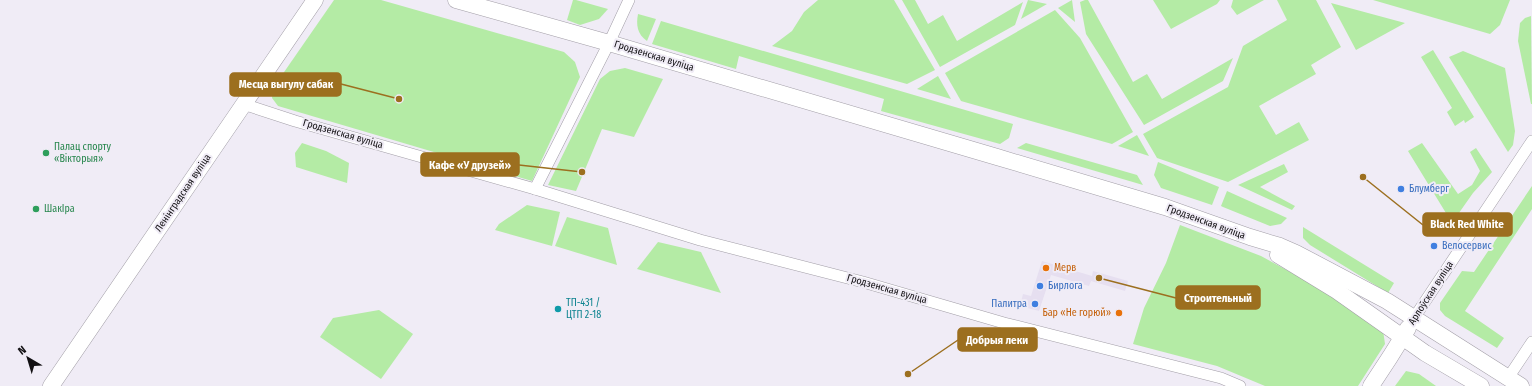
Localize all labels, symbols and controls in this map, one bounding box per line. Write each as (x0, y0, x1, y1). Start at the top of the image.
street label: Гродзенская вуліца (613, 37, 696, 74)
callout: Месца выгулу сабак (230, 73, 341, 96)
text: Месца выгулу сабак (239, 78, 334, 91)
street label: Гродзенская вуліца (301, 116, 385, 151)
place label: Палац спорту «Вікторыя» (54, 141, 112, 165)
marker: Палац спорту «Вікторыя» (41, 148, 51, 158)
street label: Ленінградская вуліца (152, 151, 214, 234)
callout: Кафе «У друзей» (421, 153, 519, 176)
text: Кафе «У друзей» (429, 159, 511, 172)
place label: Блумберг (1409, 183, 1449, 195)
marker: Блумберг (1396, 184, 1406, 194)
street label: Гродзенская вуліца (1165, 201, 1247, 242)
place label: ШакІра (44, 203, 75, 215)
marker: ШакІра (31, 204, 41, 214)
callout: Black Red White (1423, 213, 1512, 236)
text: Black Red White (1430, 218, 1504, 231)
place label: Велосервис (1442, 240, 1492, 252)
marker: Велосервис (1429, 241, 1439, 251)
street label: Арлоўская вуліца (1405, 258, 1456, 327)
place label: Мерв (1054, 262, 1076, 274)
marker: Мерв (1041, 263, 1051, 273)
street label: Гродзенская вуліца (845, 271, 929, 306)
place label: Бирлога (1048, 280, 1083, 292)
marker: Бирлога (1035, 281, 1045, 291)
callout: Строительный (1176, 286, 1260, 309)
text: Строительный (1184, 292, 1252, 305)
place label: ТП-431 / ЦТП 2-18 (566, 297, 601, 321)
place label: Палитра (991, 298, 1027, 310)
marker: Палитра (1030, 299, 1040, 309)
marker: ТП-431 / ЦТП 2-18 (553, 304, 563, 314)
place label: Бар «Не горюй» (1042, 307, 1111, 319)
marker: Бар «Не горюй» (1114, 308, 1124, 318)
callout: Добрыя леки (958, 328, 1037, 351)
text: Добрыя леки (965, 334, 1028, 347)
north arrow (8, 338, 48, 378)
text: N (16, 343, 29, 358)

